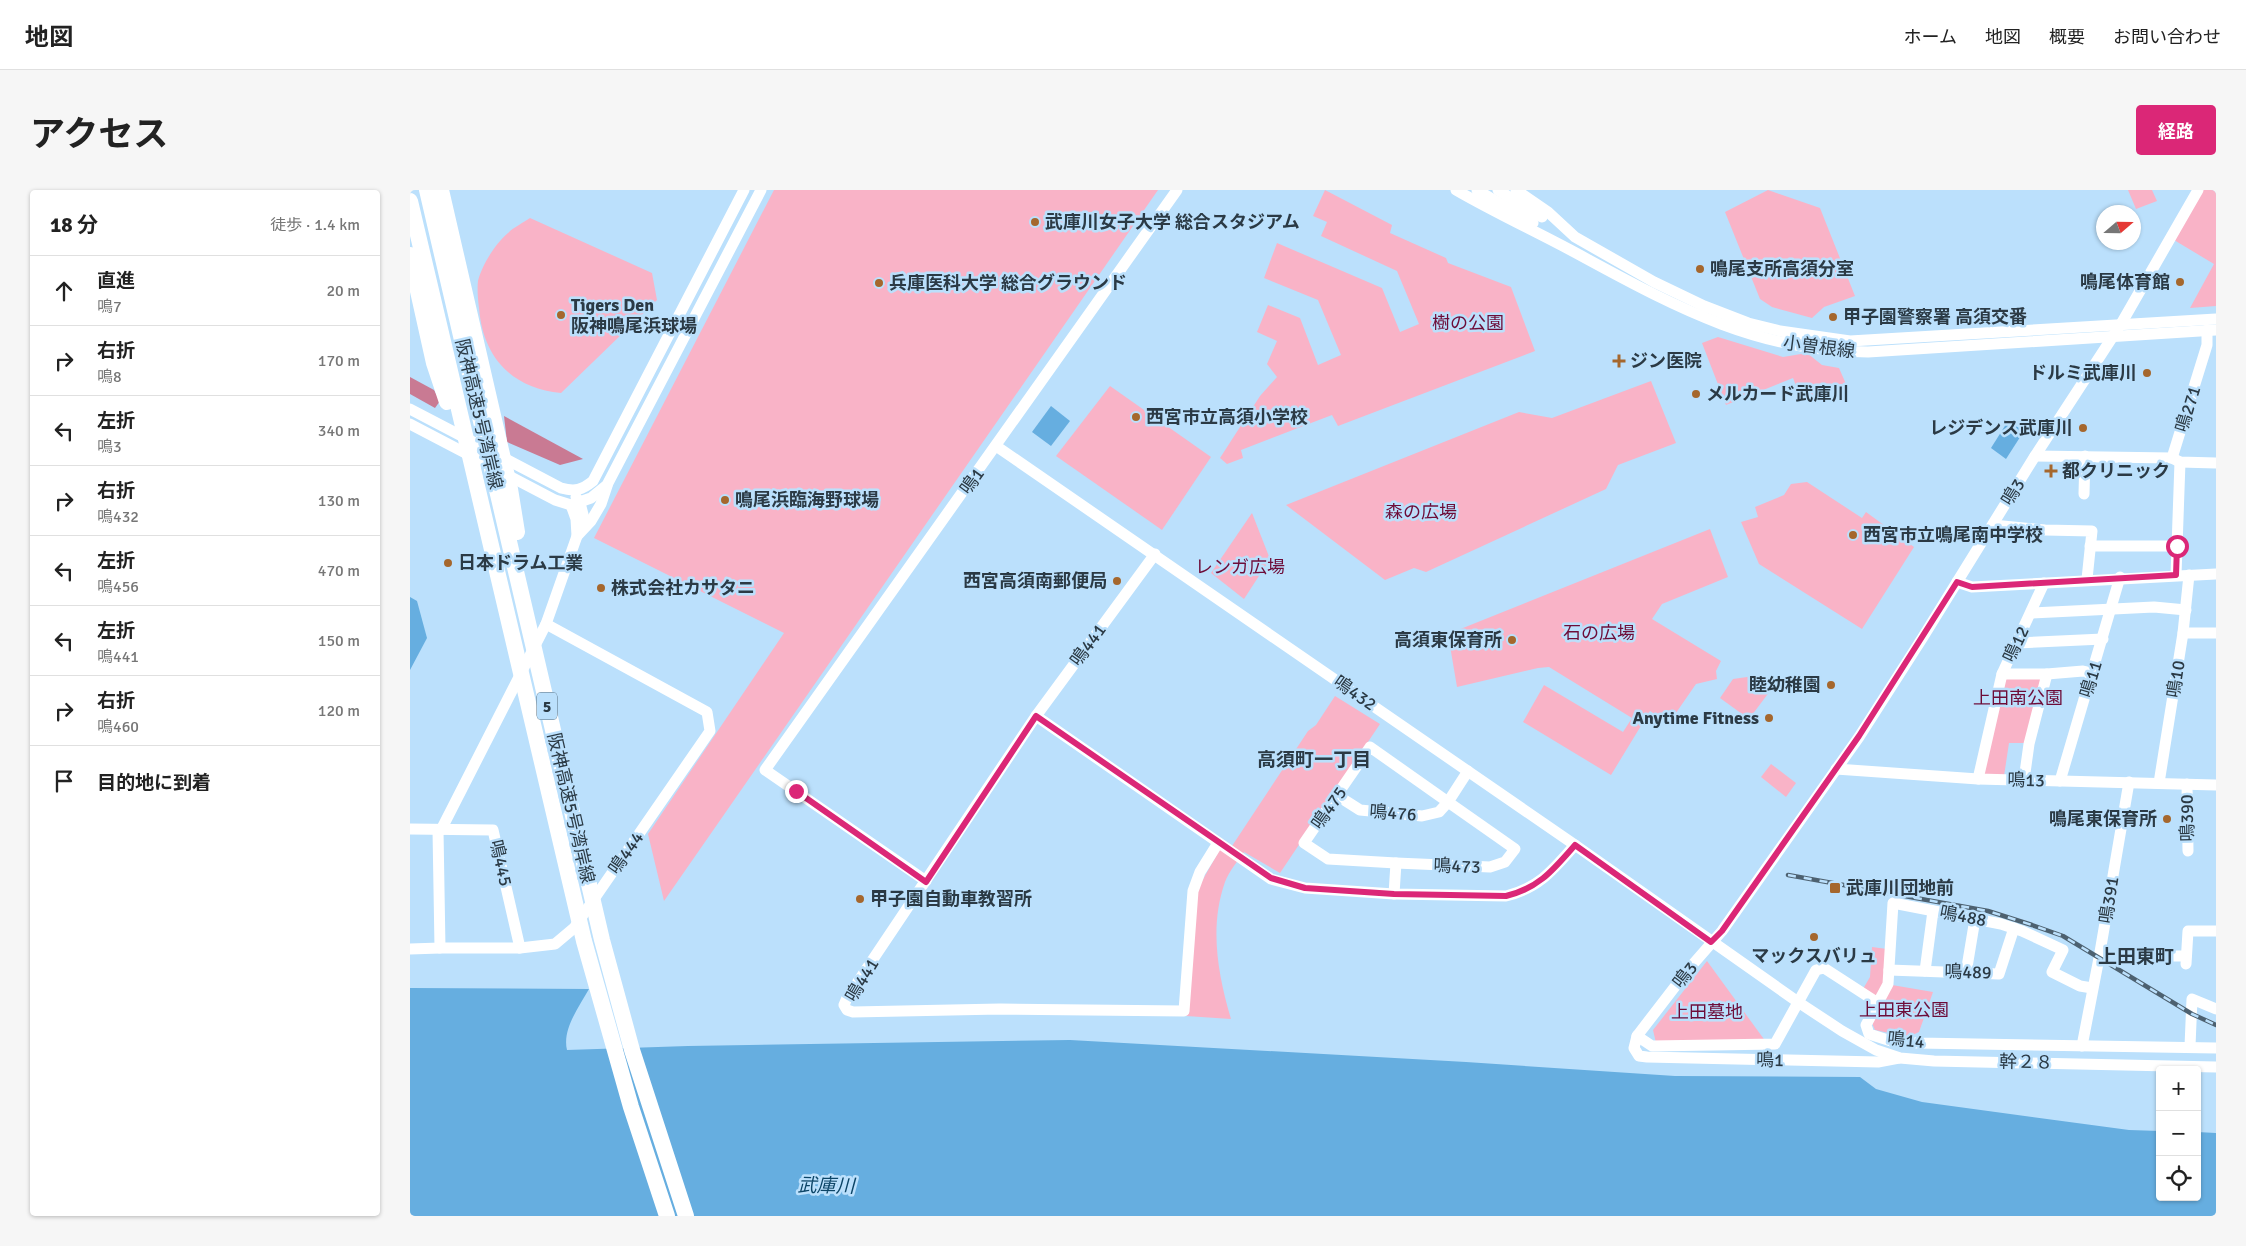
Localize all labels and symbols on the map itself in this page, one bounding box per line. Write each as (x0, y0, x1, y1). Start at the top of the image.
north arrow (2096, 205, 2141, 250)
place label: 武庫川女子大学 総合スタジアム (1045, 211, 1300, 233)
marker: 武庫川女子大学 総合スタジアム (1029, 216, 1041, 228)
place label: 鳴尾支所高須分室 (1710, 258, 1854, 280)
marker: 鳴尾支所高須分室 (1694, 263, 1706, 275)
place label: 鳴尾体育館 (2080, 271, 2170, 293)
place label: 兵庫医科大学 総合グラウンド (889, 272, 1127, 294)
marker: 鳴尾体育館 (2174, 276, 2186, 288)
marker: 兵庫医科大学 総合グラウンド (873, 277, 885, 289)
place label: Tigers Den 阪神鳴尾浜球場 (571, 294, 697, 337)
place label: 甲子園警察署 高須交番 (1843, 306, 2027, 328)
marker: Tigers Den 阪神鳴尾浜球場 (555, 309, 567, 321)
marker: 甲子園警察署 高須交番 (1827, 311, 1839, 323)
park label: 樹の公園 (1432, 312, 1504, 334)
street label: 小曽根線 (1782, 332, 1856, 362)
street label: 阪神高速5号湾岸線 (451, 337, 507, 491)
place label: ジン医院 (1630, 350, 1702, 372)
marker: ジン医院 (1612, 354, 1626, 368)
place label: ドルミ武庫川 (2029, 362, 2137, 384)
marker: ドルミ武庫川 (2141, 367, 2153, 379)
place label: メルカード武庫川 (1706, 383, 1849, 405)
street label: 鳴271 (2171, 383, 2205, 435)
marker: メルカード武庫川 (1690, 388, 1702, 400)
place label: 西宮市立高須小学校 (1146, 406, 1308, 428)
marker: 西宮市立高須小学校 (1130, 411, 1142, 423)
place label: レジデンス武庫川 (1929, 417, 2073, 439)
marker: レジデンス武庫川 (2077, 422, 2089, 434)
place label: 都クリニック (2062, 460, 2170, 482)
street label: 鳴1 (955, 463, 989, 499)
marker: 都クリニック (2044, 464, 2058, 478)
street label: 鳴3 (1996, 474, 2030, 510)
place label: 鳴尾浜臨海野球場 (735, 489, 879, 511)
marker: 鳴尾浜臨海野球場 (719, 494, 731, 506)
park label: 森の広場 (1385, 501, 1457, 523)
place label: 西宮市立鳴尾南中学校 (1863, 524, 2043, 546)
marker: 西宮市立鳴尾南中学校 (1847, 529, 1859, 541)
route start (2166, 535, 2189, 558)
place label: 日本ドラム工業 (458, 552, 583, 574)
park label: レンガ広場 (1195, 556, 1285, 578)
marker: 日本ドラム工業 (442, 557, 454, 569)
place label: 西宮高須南郵便局 (963, 570, 1107, 592)
marker: 西宮高須南郵便局 (1111, 575, 1123, 587)
place label: 株式会社カサタニ (611, 577, 755, 599)
marker: 株式会社カサタニ (595, 582, 607, 594)
street label: 鳴441 (1065, 619, 1111, 671)
park label: 石の広場 (1563, 622, 1635, 644)
street label: 鳴12 (1998, 622, 2034, 666)
place label: 高須東保育所 (1394, 629, 1502, 651)
marker: 高須東保育所 (1506, 634, 1518, 646)
street label: 鳴11 (2075, 658, 2107, 700)
street label: 鳴10 (2162, 659, 2190, 699)
street label: 鳴432 (1329, 670, 1381, 716)
place label: 睦幼稚園 (1749, 674, 1821, 696)
marker: 睦幼稚園 (1825, 679, 1837, 691)
park label: 上田南公園 (1973, 687, 2063, 709)
road number: 5 (537, 692, 557, 720)
place label: Anytime Fitness (1632, 707, 1759, 729)
marker: Anytime Fitness (1763, 712, 1775, 724)
street label: 阪神高速5号湾岸線 (543, 731, 599, 885)
district label: 高須町一丁目 (1257, 748, 1371, 772)
street label: 鳴13 (2007, 769, 2045, 791)
route end (785, 780, 808, 803)
street label: 鳴475 (1306, 782, 1352, 834)
street label: 鳴390 (2176, 794, 2198, 842)
street label: 鳴476 (1369, 800, 1417, 826)
place label: 鳴尾東保育所 (2049, 808, 2157, 830)
marker: 鳴尾東保育所 (2161, 813, 2173, 825)
street label: 鳴444 (603, 827, 649, 879)
street label: 鳴445 (485, 838, 517, 888)
street label: 鳴473 (1433, 854, 1481, 878)
street label: 鳴391 (2094, 875, 2124, 925)
place label: 武庫川団地前 (1846, 877, 1954, 899)
marker: 武庫川団地前 (1828, 881, 1842, 895)
place label: 甲子園自動車教習所 (870, 888, 1032, 910)
marker: 甲子園自動車教習所 (854, 893, 866, 905)
street label: 鳴488 (1938, 901, 1988, 931)
marker: マックスバリュ (1808, 931, 1820, 943)
place label: マックスバリュ (1751, 945, 1877, 967)
district label: 上田東町 (2098, 945, 2174, 969)
street label: 鳴441 (840, 954, 884, 1006)
street label: 鳴3 (1668, 957, 1702, 993)
street label: 鳴489 (1944, 961, 1992, 983)
park label: 上田東公園 (1859, 999, 1949, 1021)
park label: 上田墓地 (1671, 1001, 1743, 1023)
street label: 鳴14 (1886, 1027, 1926, 1053)
street label: 鳴1 (1756, 1049, 1784, 1071)
street label: 幹２８ (1999, 1051, 2053, 1073)
water label: 武庫川 (797, 1174, 857, 1199)

